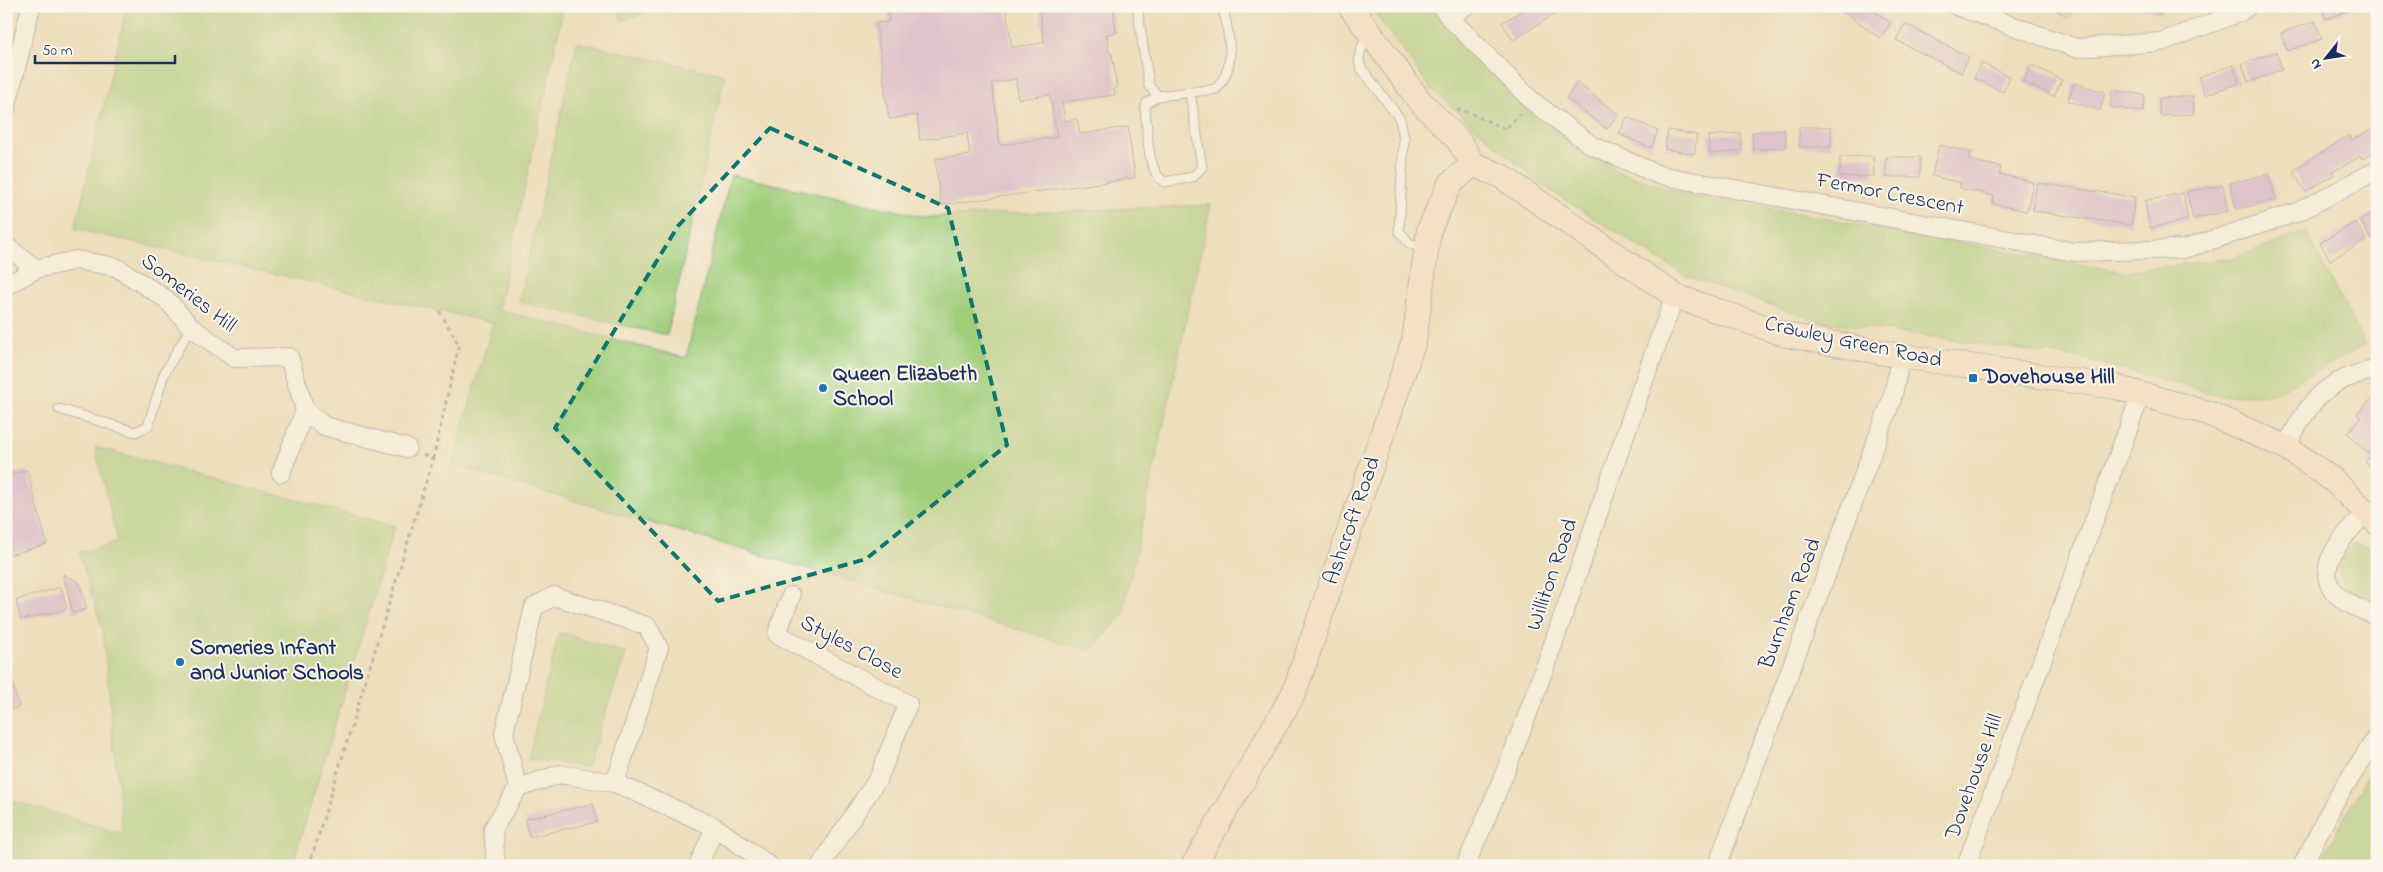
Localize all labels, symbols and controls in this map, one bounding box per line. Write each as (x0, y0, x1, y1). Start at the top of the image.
scale bar (35, 32, 175, 64)
north arrow (2300, 32, 2350, 82)
text: 50 m (42, 40, 73, 62)
text: N (2305, 54, 2327, 73)
street label: Fermor Crescent (1813, 165, 1967, 225)
street label: Someries Hill (133, 246, 243, 342)
street label: Crawley Green Road (1761, 309, 1945, 378)
place label: Queen Elizabeth School (833, 359, 977, 416)
place label: Dovehouse Hill (1982, 362, 2115, 394)
marker: Dovehouse Hill (1967, 372, 1979, 384)
marker: Queen Elizabeth School (817, 382, 829, 394)
street label: Ashcroft Road (1316, 453, 1390, 589)
street label: Williton Road (1519, 515, 1587, 635)
street label: Burnham Road (1751, 534, 1831, 675)
street label: Styles Close (793, 608, 908, 689)
place label: Someries Infant and Junior Schools (190, 633, 364, 690)
marker: Someries Infant and Junior Schools (174, 656, 186, 668)
street label: Dovehouse Hill (1937, 710, 2013, 845)

